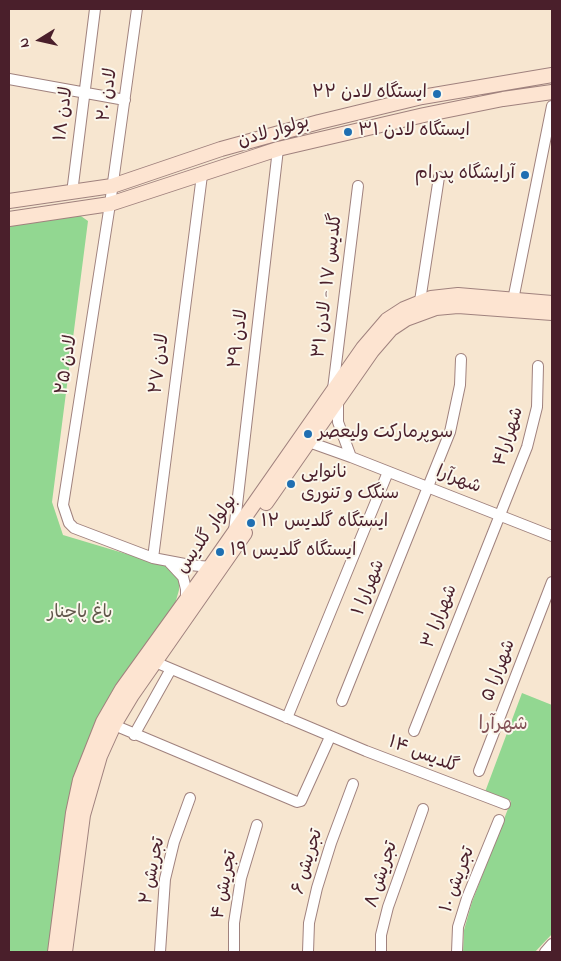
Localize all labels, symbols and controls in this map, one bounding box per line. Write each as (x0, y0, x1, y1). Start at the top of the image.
north arrow (15, 15, 65, 65)
text: N (14, 36, 36, 49)
street label: لادن ۲۰ (95, 67, 123, 123)
place label: ایستگاه لادن ۲۲ (312, 83, 427, 105)
street label: لادن ۱۸ (51, 86, 79, 142)
marker: ایستگاه لادن ۲۲ (431, 88, 443, 100)
street label: بولوار لادن (236, 113, 312, 153)
place label: ایستگاه لادن ۳۱ (358, 121, 470, 143)
marker: ایستگاه لادن ۳۱ (342, 126, 354, 138)
place label: آرایشگاه پدرام (415, 164, 515, 186)
marker: آرایشگاه پدرام (519, 169, 531, 181)
street label: گلدیس ۱۷ - لادن ۳۱ (309, 213, 349, 359)
street label: لادن ۲۹ (226, 308, 254, 370)
street label: لادن ۲۷ (147, 333, 175, 395)
street label: لادن ۲۵ (53, 334, 83, 396)
street label: شهرارا۴ (490, 405, 530, 469)
place label: سوپرمارکت ولیعصر (318, 423, 453, 445)
marker: سوپرمارکت ولیعصر (302, 428, 314, 440)
place label: نانوایی سنگک و تنوری (301, 463, 399, 506)
street label: شهرآرا (432, 463, 484, 499)
marker: نانوایی سنگک و تنوری (285, 478, 297, 490)
street label: بولوار گلدیس (173, 491, 243, 579)
place label: ایستگاه گلدیس ۱۲ (261, 512, 388, 534)
marker: ایستگاه گلدیس ۱۲ (245, 517, 257, 529)
place label: ایستگاه گلدیس ۱۹ (230, 541, 356, 563)
marker: ایستگاه گلدیس ۱۹ (214, 546, 226, 558)
street label: شهرارا ۱ (349, 557, 391, 619)
street label: شهرارا ۳ (418, 582, 464, 652)
park label: باغ پاچنار (47, 603, 113, 625)
street label: شهرارا ۵ (478, 637, 522, 705)
district label: شهرآرا (478, 715, 528, 737)
street label: گلدیس ۱۴ (385, 733, 461, 779)
street label: تجریش ۶ (289, 827, 329, 897)
street label: تجریش ۲ (137, 835, 171, 907)
street label: تجریش ۸ (362, 839, 404, 911)
street label: تجریش ۱۰ (437, 844, 481, 916)
street label: تجریش ۴ (209, 849, 243, 921)

